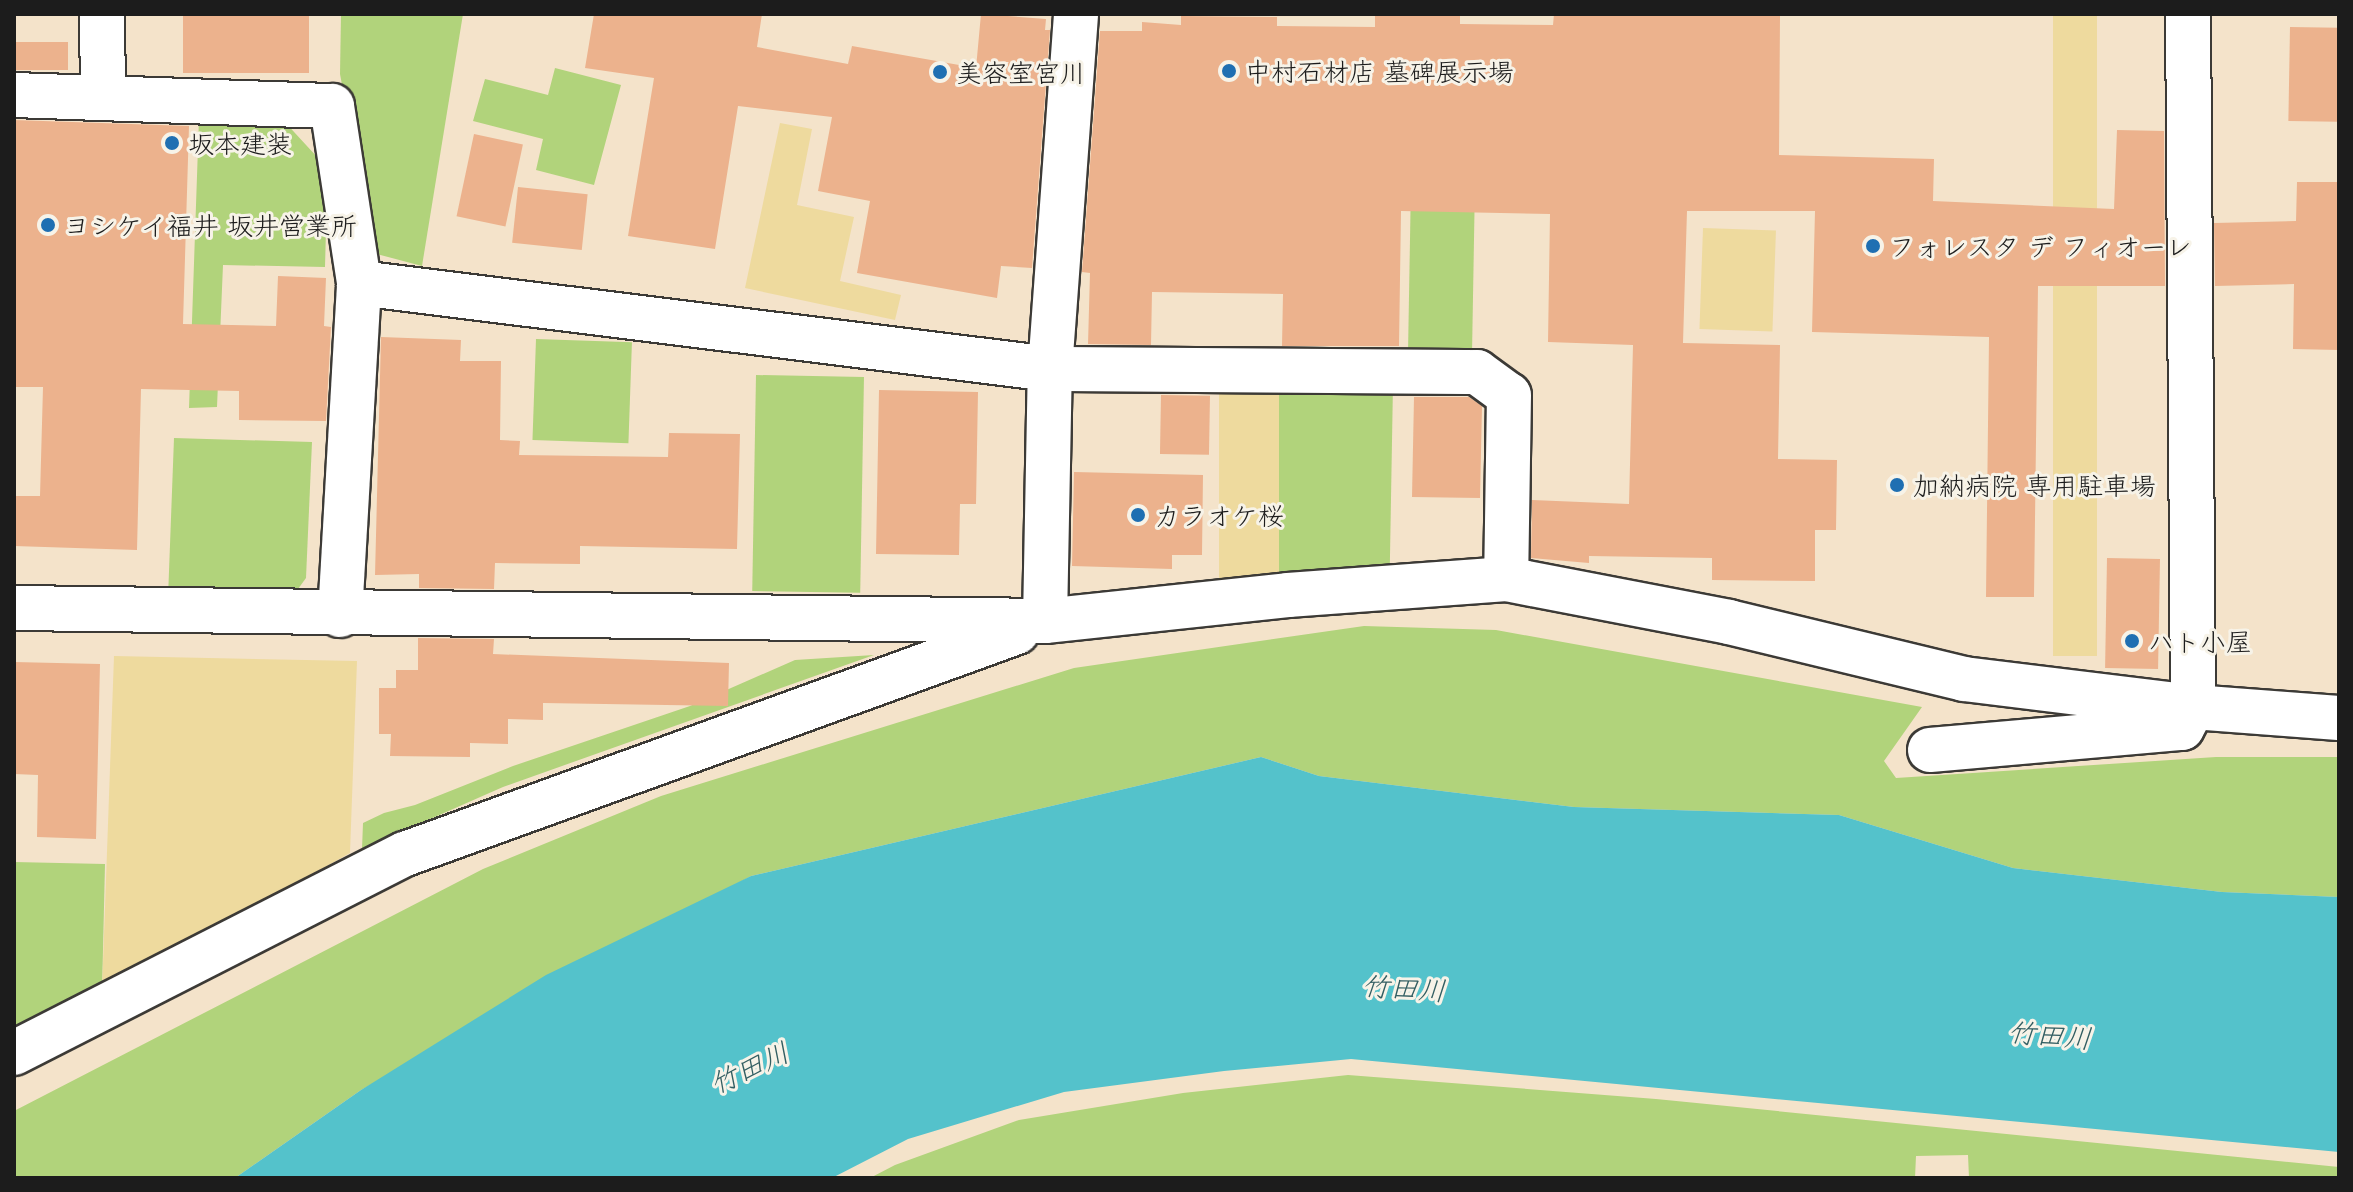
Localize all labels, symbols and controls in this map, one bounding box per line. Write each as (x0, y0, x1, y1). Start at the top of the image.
place label: 中村石材店 墓碑展示場 (1245, 55, 1513, 87)
place label: 美容室宮川 (956, 56, 1086, 88)
marker: 中村石材店 墓碑展示場 (1220, 62, 1238, 80)
marker: 美容室宮川 (931, 63, 949, 81)
place label: 坂本建装 (188, 127, 292, 159)
marker: 坂本建装 (163, 134, 181, 152)
place label: ヨシケイ福井 坂井営業所 (64, 209, 358, 241)
marker: ヨシケイ福井 坂井営業所 (39, 216, 57, 234)
place label: フォレスタ デ フィオーレ (1889, 230, 2192, 262)
marker: フォレスタ デ フィオーレ (1864, 237, 1882, 255)
place label: 加納病院 専用駐車場 (1913, 469, 2155, 501)
marker: 加納病院 専用駐車場 (1888, 476, 1906, 494)
place label: カラオケ桜 (1154, 499, 1284, 531)
marker: カラオケ桜 (1129, 506, 1147, 524)
place label: ハト小屋 (2148, 625, 2252, 657)
marker: ハト小屋 (2123, 632, 2141, 650)
water label: 竹田川 (1361, 967, 1447, 1007)
water label: 竹田川 (2007, 1014, 2093, 1054)
water label: 竹田川 (704, 1034, 794, 1100)

